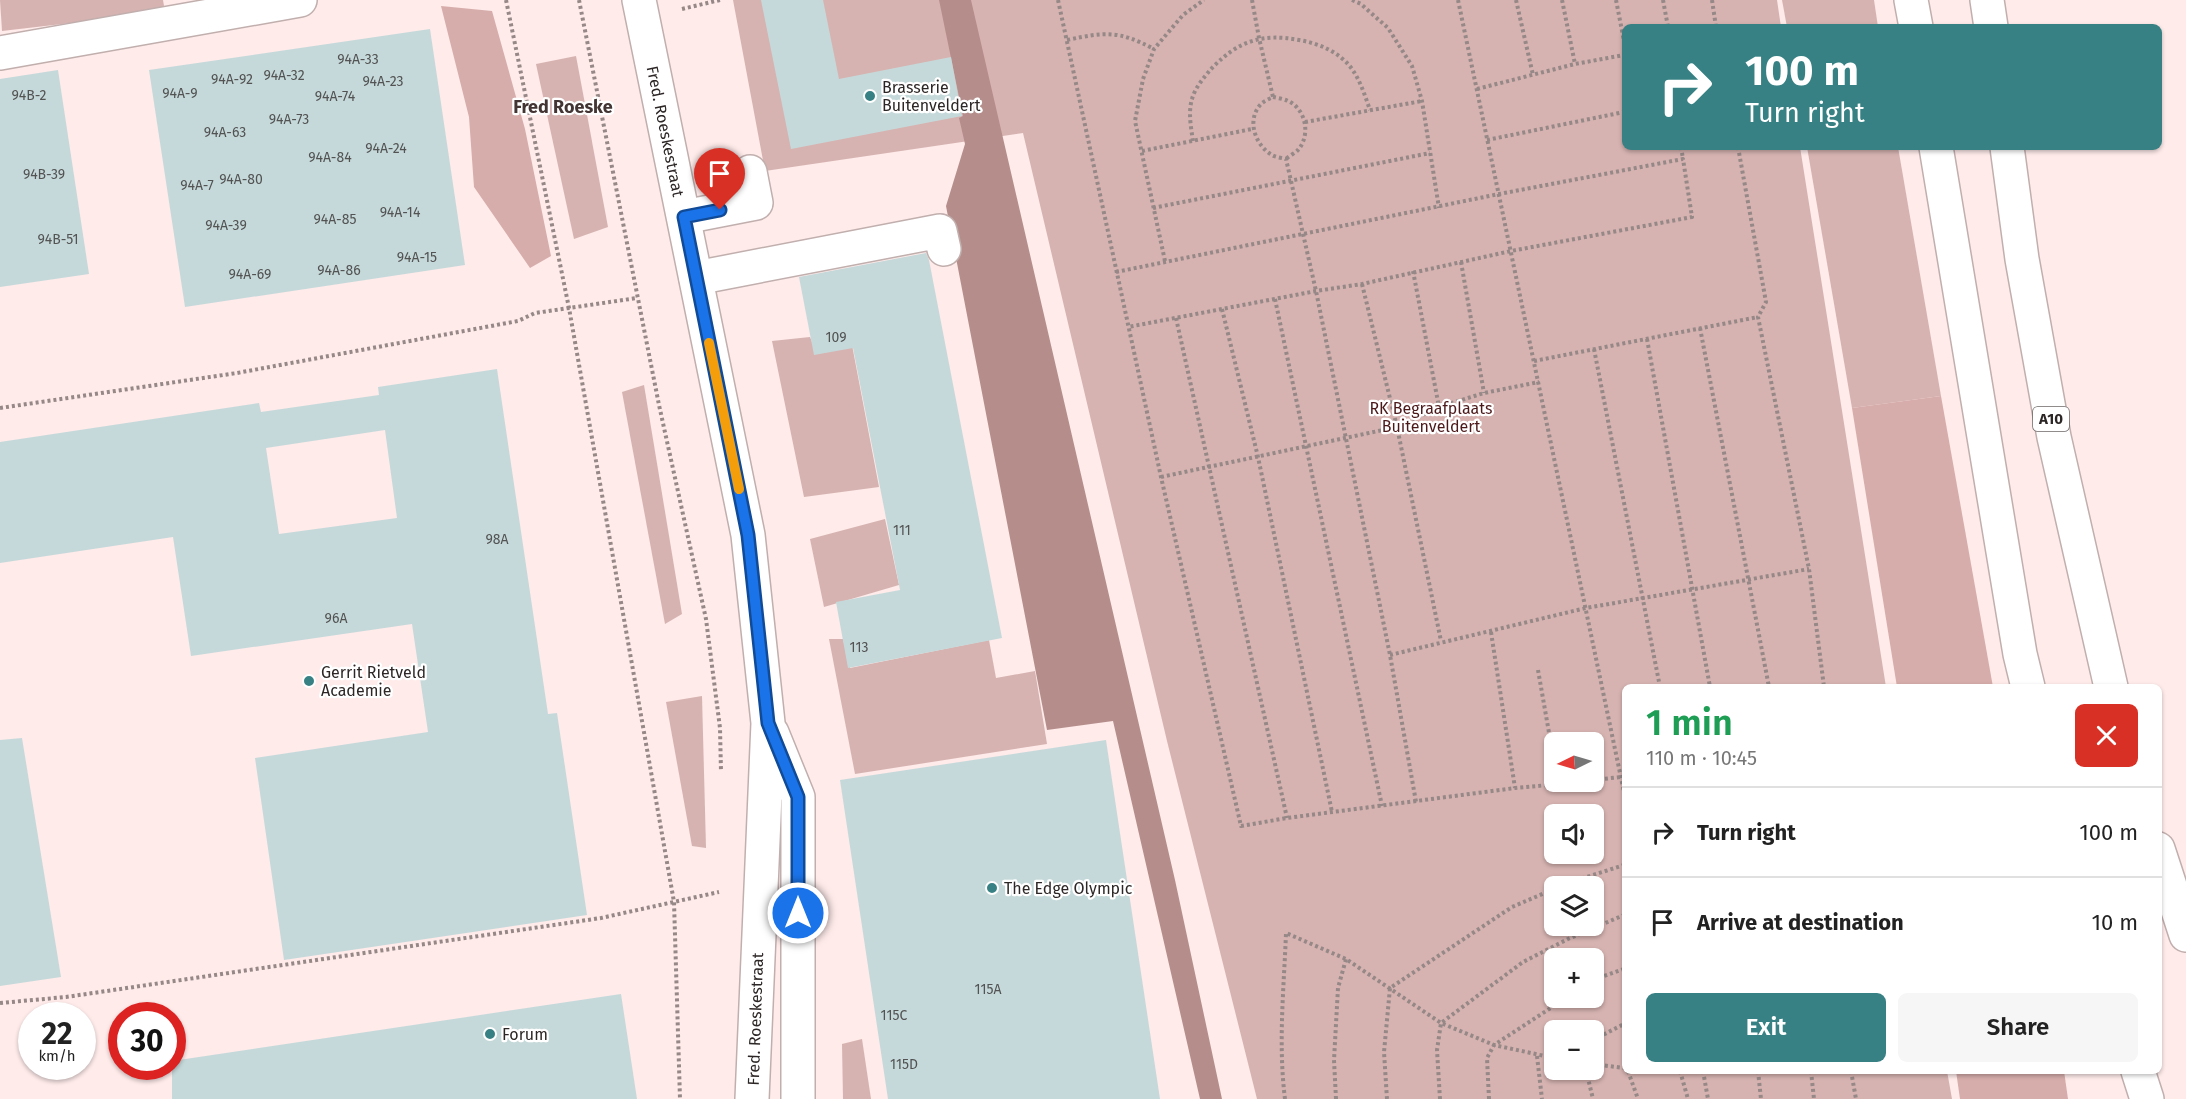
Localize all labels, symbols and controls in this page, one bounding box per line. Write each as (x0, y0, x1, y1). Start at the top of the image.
text: 100 m (1745, 46, 1859, 96)
icon: right (1646, 48, 1724, 126)
house number: 94A-33 (337, 51, 379, 68)
street label: Fred. Roeskestraat (643, 64, 688, 199)
house number: 94A-32 (263, 67, 305, 84)
house number: 94A-92 (211, 71, 253, 88)
house number: 94A-23 (362, 73, 404, 90)
place label: Brasserie Buitenveldert (882, 78, 981, 115)
house number: 94A-9 (162, 85, 198, 102)
house number: 94B-2 (12, 87, 47, 104)
house number: 94A-74 (315, 88, 356, 105)
marker: Brasserie Buitenveldert (863, 89, 877, 103)
district label: Fred Roeske (513, 96, 613, 118)
text: Turn right (1745, 97, 1865, 129)
house number: 94A-73 (269, 111, 309, 128)
house number: 94A-63 (204, 124, 246, 141)
house number: 94A-24 (365, 140, 407, 157)
pin (694, 148, 745, 210)
house number: 94A-84 (308, 149, 352, 166)
icon: arrive (703, 157, 736, 190)
house number: 94B-39 (23, 166, 65, 183)
house number: 94A-80 (219, 171, 263, 188)
house number: 94A-7 (180, 177, 214, 194)
house number: 94A-14 (380, 204, 421, 221)
house number: 94A-85 (314, 211, 356, 228)
house number: 94A-39 (205, 217, 247, 234)
house number: 94B-51 (37, 231, 79, 248)
house number: 94A-15 (397, 249, 437, 266)
house number: 94A-86 (317, 262, 361, 279)
house number: 94A-69 (229, 266, 271, 283)
house number: 109 (825, 329, 847, 346)
park label: RK Begraafplaats Buitenveldert (1369, 399, 1493, 436)
road number: A10 (2033, 407, 2069, 431)
house number: 111 (893, 522, 911, 539)
house number: 98A (485, 531, 509, 548)
house number: 96A (325, 610, 347, 627)
house number: 113 (850, 639, 868, 656)
place label: Gerrit Rietveld Academie (321, 663, 426, 700)
marker: Gerrit Rietveld Academie (302, 674, 316, 688)
text: 1 min (1646, 701, 1733, 745)
button: close (2075, 704, 2138, 767)
north arrow (1544, 732, 1604, 792)
map controls (1544, 732, 1604, 1080)
text: 110 m · 10:45 (1646, 746, 1757, 770)
button: sound (1544, 804, 1604, 864)
icon: right (1646, 816, 1679, 849)
text: Turn right (1697, 819, 1796, 846)
text: 100 m (2079, 819, 2138, 846)
button: layers (1544, 876, 1604, 936)
place label: The Edge Olympic (1004, 879, 1133, 898)
position arrow (766, 881, 830, 945)
marker: The Edge Olympic (985, 881, 999, 895)
icon: arrive (1646, 906, 1679, 939)
text: Arrive at destination (1697, 909, 1904, 936)
text: 10 m (2092, 909, 2138, 936)
button: + (1544, 948, 1604, 1008)
street label: Fred. Roeskestraat (744, 952, 767, 1086)
house number: 115A (975, 981, 1001, 998)
button: Exit (1646, 993, 1886, 1062)
button: Share (1898, 993, 2138, 1062)
speed limit sign: 30 (108, 1002, 186, 1080)
house number: 115C (881, 1007, 908, 1024)
text: 22 (41, 1016, 73, 1052)
button: − (1544, 1020, 1604, 1080)
place label: Forum (502, 1025, 548, 1044)
marker: Forum (483, 1027, 497, 1041)
text: km/h (38, 1047, 76, 1065)
house number: 115D (890, 1056, 918, 1073)

